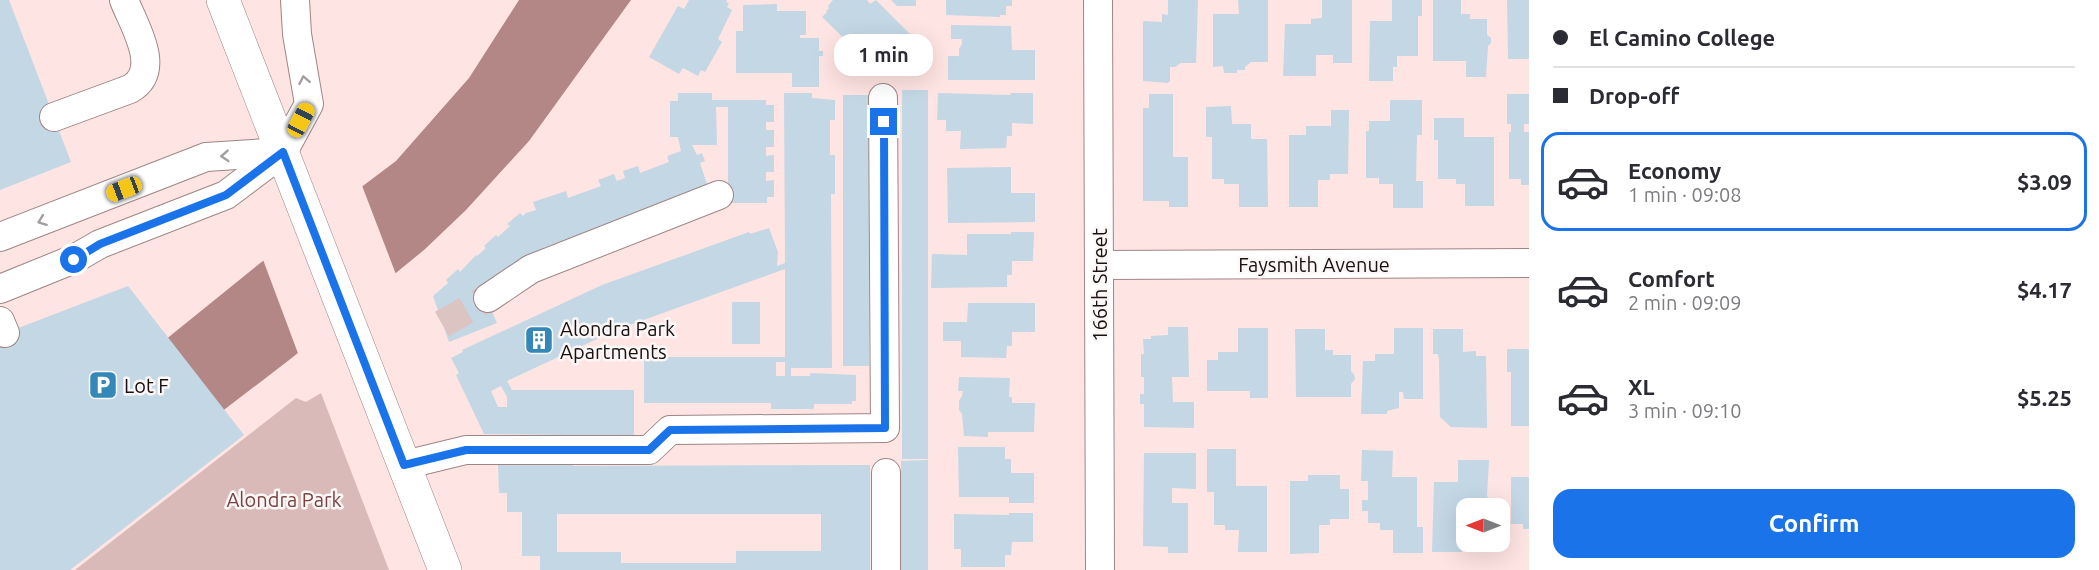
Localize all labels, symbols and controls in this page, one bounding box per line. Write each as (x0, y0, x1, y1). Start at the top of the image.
text: El Camino College (1589, 25, 1775, 50)
callout: 1 min (834, 35, 934, 77)
text: 1 min (858, 43, 909, 66)
one-way arrow (299, 75, 312, 85)
text: Drop-off (1589, 83, 1679, 108)
car (285, 100, 317, 140)
route end (870, 108, 897, 135)
one-way arrow (220, 149, 229, 162)
icon: car (1556, 155, 1610, 209)
text: Economy (1628, 158, 1721, 183)
text: $3.09 (2017, 169, 2072, 194)
car (104, 174, 144, 204)
text: 1 min · 09:08 (1628, 183, 1742, 206)
one-way arrow (37, 214, 48, 226)
street label: 166th Street (1088, 228, 1111, 342)
route start (60, 246, 87, 273)
street label: Faysmith Avenue (1238, 253, 1390, 276)
icon: car (1556, 263, 1610, 317)
text: Comfort (1628, 266, 1715, 291)
text: $4.17 (2017, 277, 2072, 302)
text: 2 min · 09:09 (1628, 291, 1742, 314)
place label: Alondra Park Apartments (560, 317, 675, 363)
building icon: Alondra Park Apartments (523, 324, 555, 356)
parking icon: Lot F (87, 369, 119, 401)
icon: car (1556, 371, 1610, 425)
place label: Lot F (124, 374, 169, 397)
text: XL (1628, 374, 1655, 399)
text: $5.25 (2017, 385, 2072, 410)
text: 3 min · 09:10 (1628, 399, 1742, 422)
park label: Alondra Park (226, 488, 342, 511)
button: Confirm (1553, 489, 2075, 558)
north arrow (1456, 498, 1510, 552)
map controls (1456, 498, 1510, 552)

